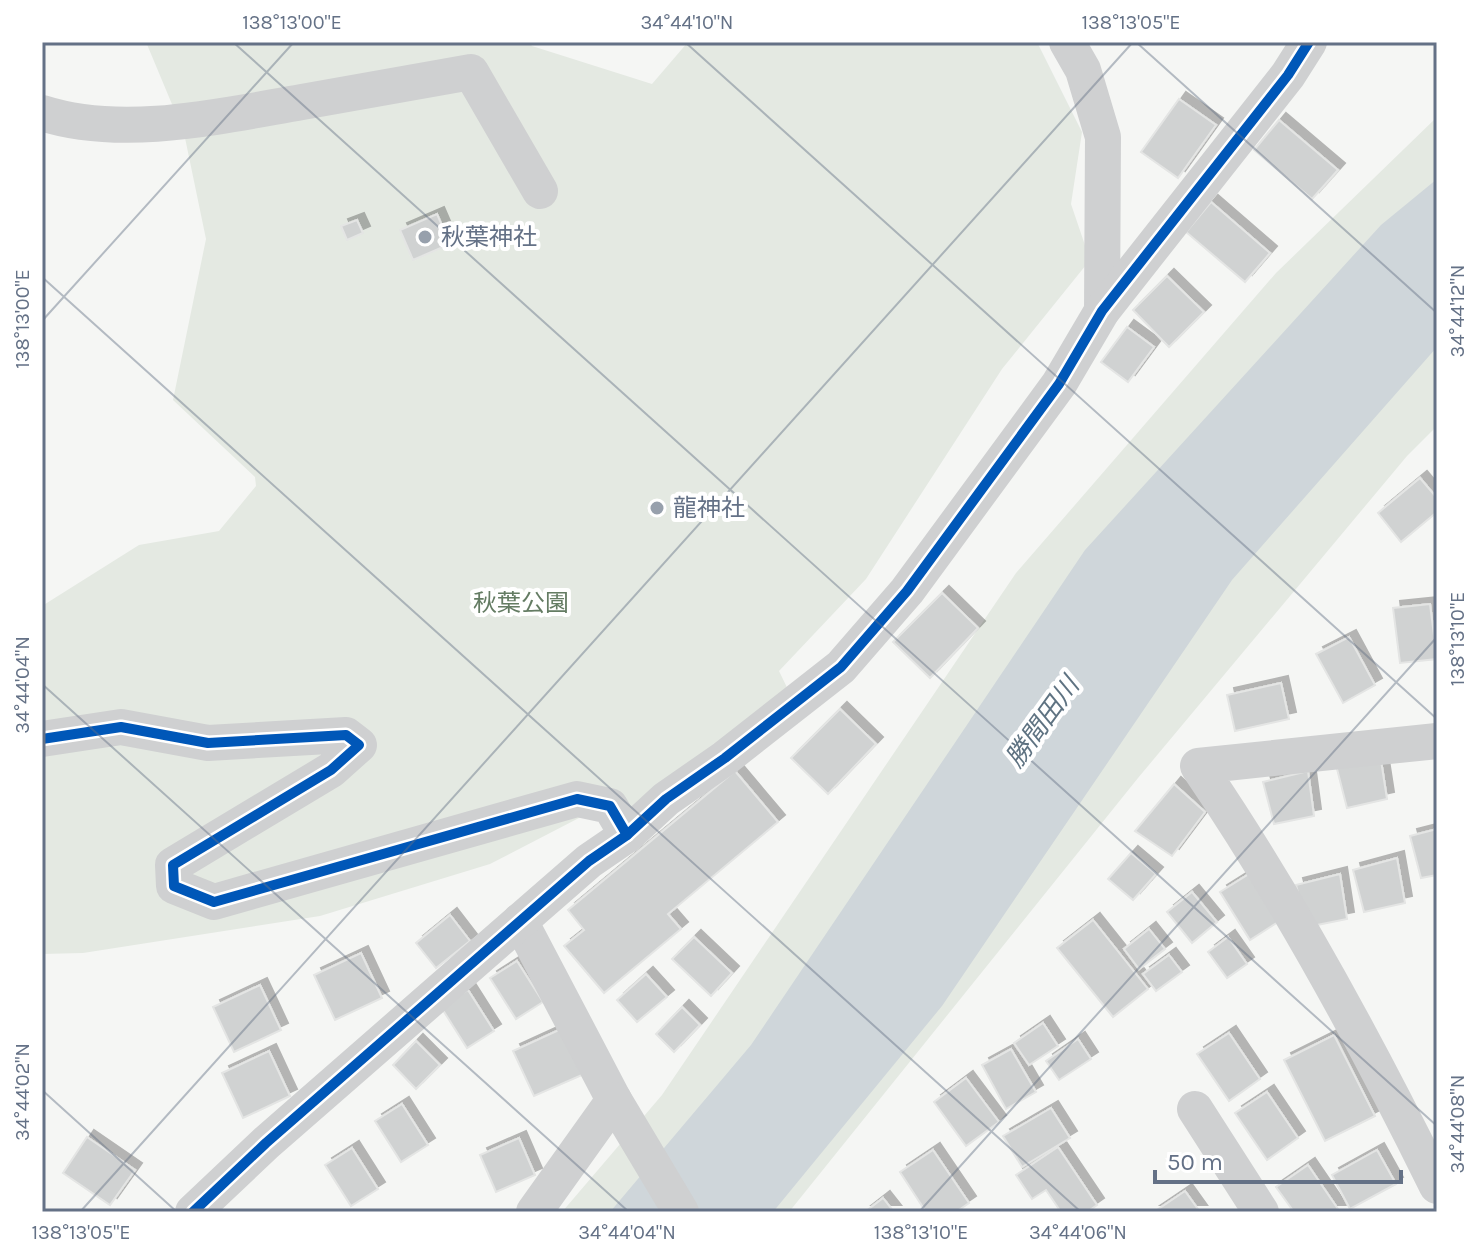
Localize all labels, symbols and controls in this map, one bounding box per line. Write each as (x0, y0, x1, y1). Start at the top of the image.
text: 138°13'00"E (242, 11, 342, 34)
text: 34°44'10"N (640, 11, 734, 34)
text: 138°13'05"E (1081, 11, 1181, 34)
place label: 秋葉神社 (441, 223, 537, 251)
marker: 秋葉神社 (416, 228, 434, 246)
text: 34°44'12"N (1446, 265, 1469, 357)
text: 138°13'00"E (11, 269, 34, 369)
place label: 龍神社 (673, 494, 745, 522)
marker: 龍神社 (648, 499, 666, 517)
park label: 秋葉公園 (473, 589, 569, 617)
text: 138°13'10"E (1446, 592, 1469, 686)
text: 34°44'04"N (11, 636, 34, 734)
water label: 勝間田川 (999, 669, 1087, 773)
text: 34°44'02"N (11, 1043, 34, 1141)
text: 34°44'08"N (1446, 1075, 1469, 1173)
scale bar (1155, 1134, 1401, 1184)
text: 50 m (1167, 1148, 1223, 1176)
text: 138°13'05"E (31, 1221, 131, 1244)
text: 34°44'04"N (578, 1221, 676, 1244)
text: 138°13'10"E (874, 1221, 968, 1244)
text: 34°44'06"N (1029, 1221, 1127, 1244)

